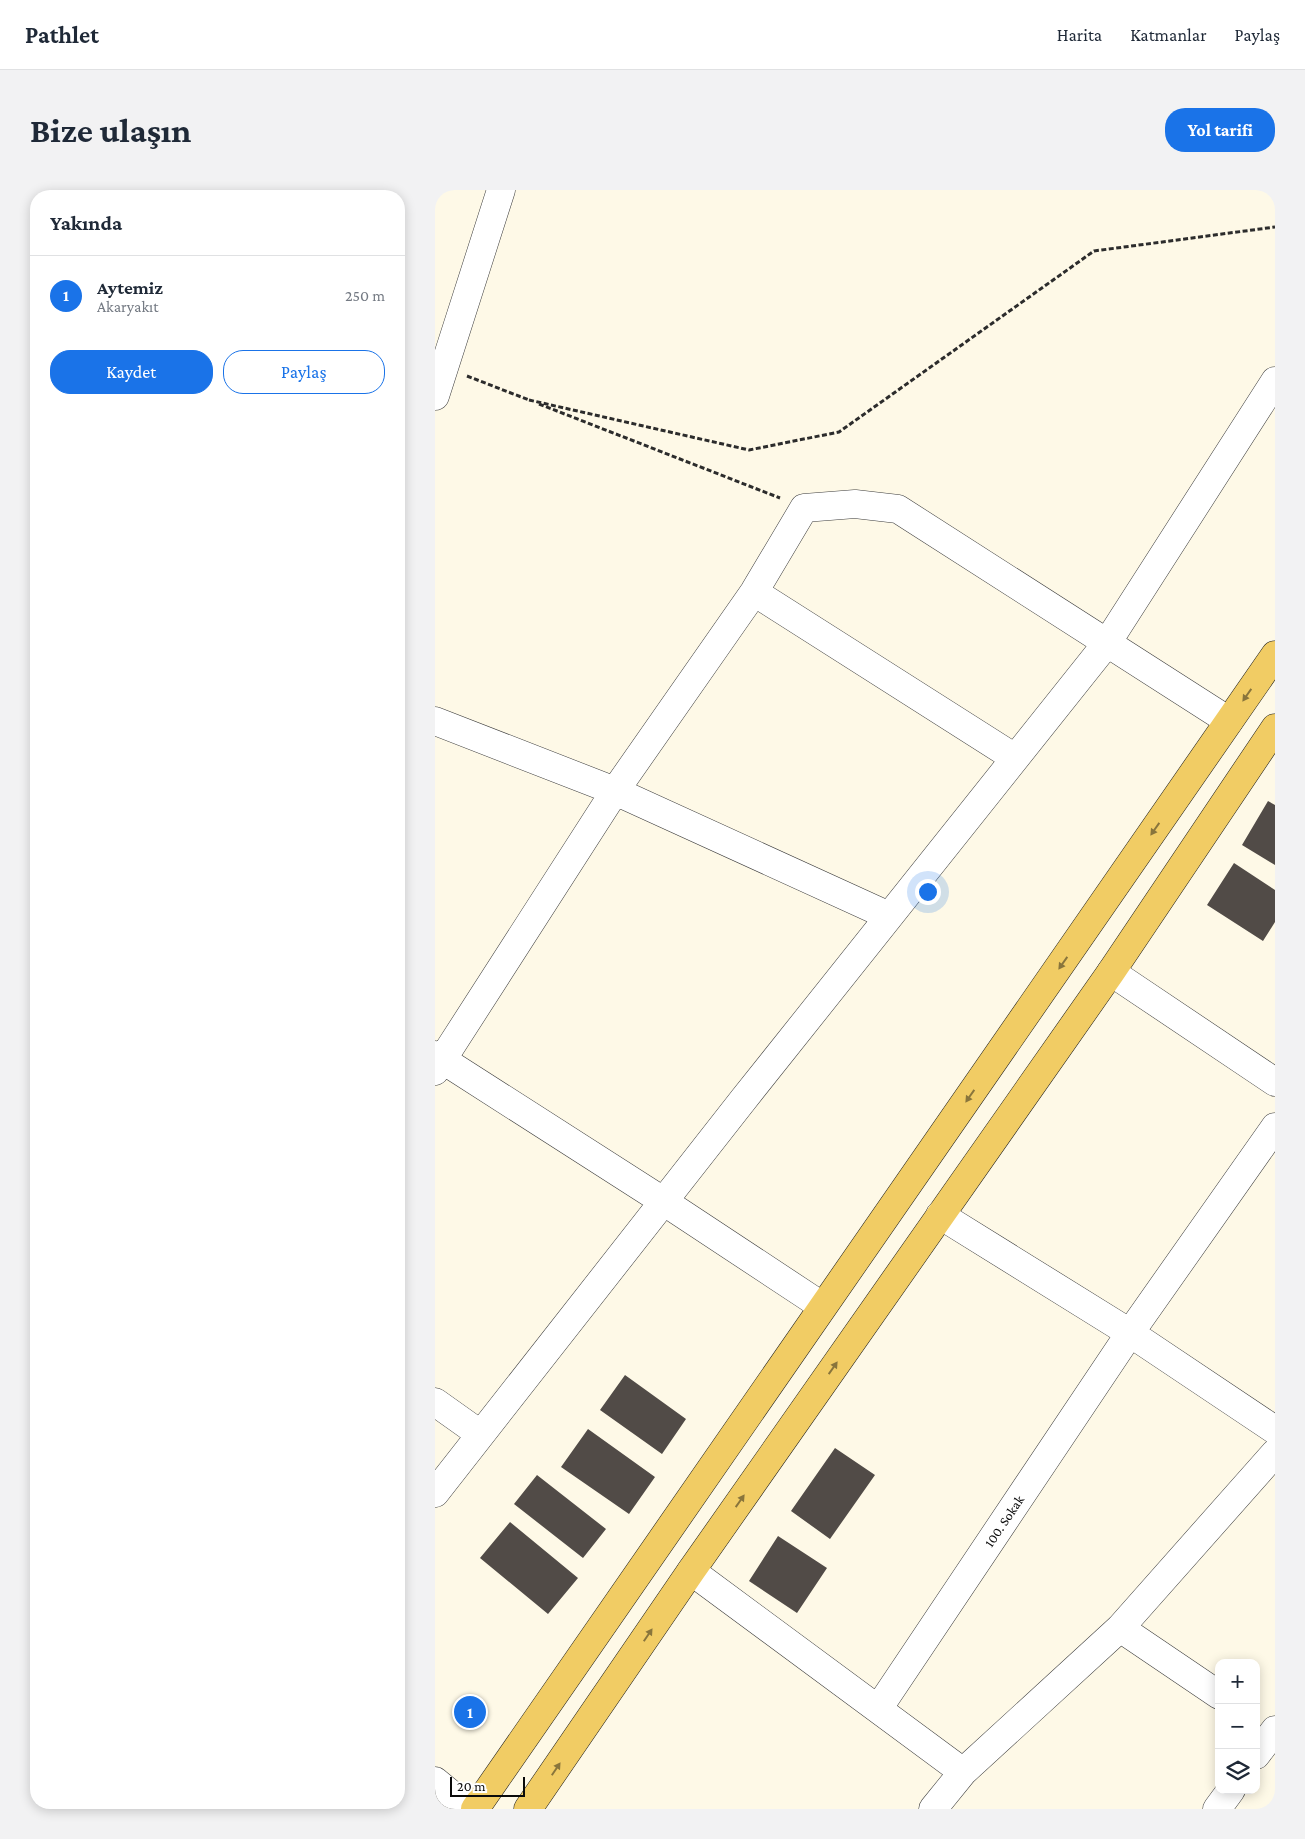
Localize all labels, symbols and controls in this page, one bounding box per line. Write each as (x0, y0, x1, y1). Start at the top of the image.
text: Pathlet (25, 21, 99, 48)
text: Harita (1057, 25, 1102, 45)
text: Katmanlar (1130, 25, 1207, 45)
text: Paylaş (1235, 25, 1280, 45)
button: Yol tarifi (1165, 108, 1275, 152)
text: Bize ulaşın (30, 111, 191, 150)
text: Yakında (50, 211, 122, 235)
text: Aytemiz (97, 277, 163, 298)
text: 1 (63, 287, 69, 304)
text: 250 m (345, 287, 385, 304)
text: Akaryakıt (97, 298, 159, 315)
button: Kaydet (50, 350, 213, 394)
button: Paylaş (223, 350, 385, 394)
one-way arrow (1242, 688, 1252, 702)
one-way arrow (1150, 822, 1160, 836)
your location (915, 879, 941, 905)
one-way arrow (1058, 956, 1068, 970)
one-way arrow (965, 1089, 975, 1103)
one-way arrow (828, 1361, 838, 1375)
street label: 100. Sokak (981, 1492, 1027, 1550)
one-way arrow (735, 1494, 745, 1508)
one-way arrow (643, 1628, 652, 1642)
map controls (1215, 1659, 1260, 1794)
button: + (1215, 1659, 1260, 1704)
pin: 1 (454, 1693, 486, 1731)
button: − (1215, 1704, 1260, 1749)
button: layers (1215, 1749, 1260, 1794)
one-way arrow (551, 1762, 561, 1776)
scale bar (450, 1774, 525, 1797)
text: 20 m (457, 1778, 485, 1794)

